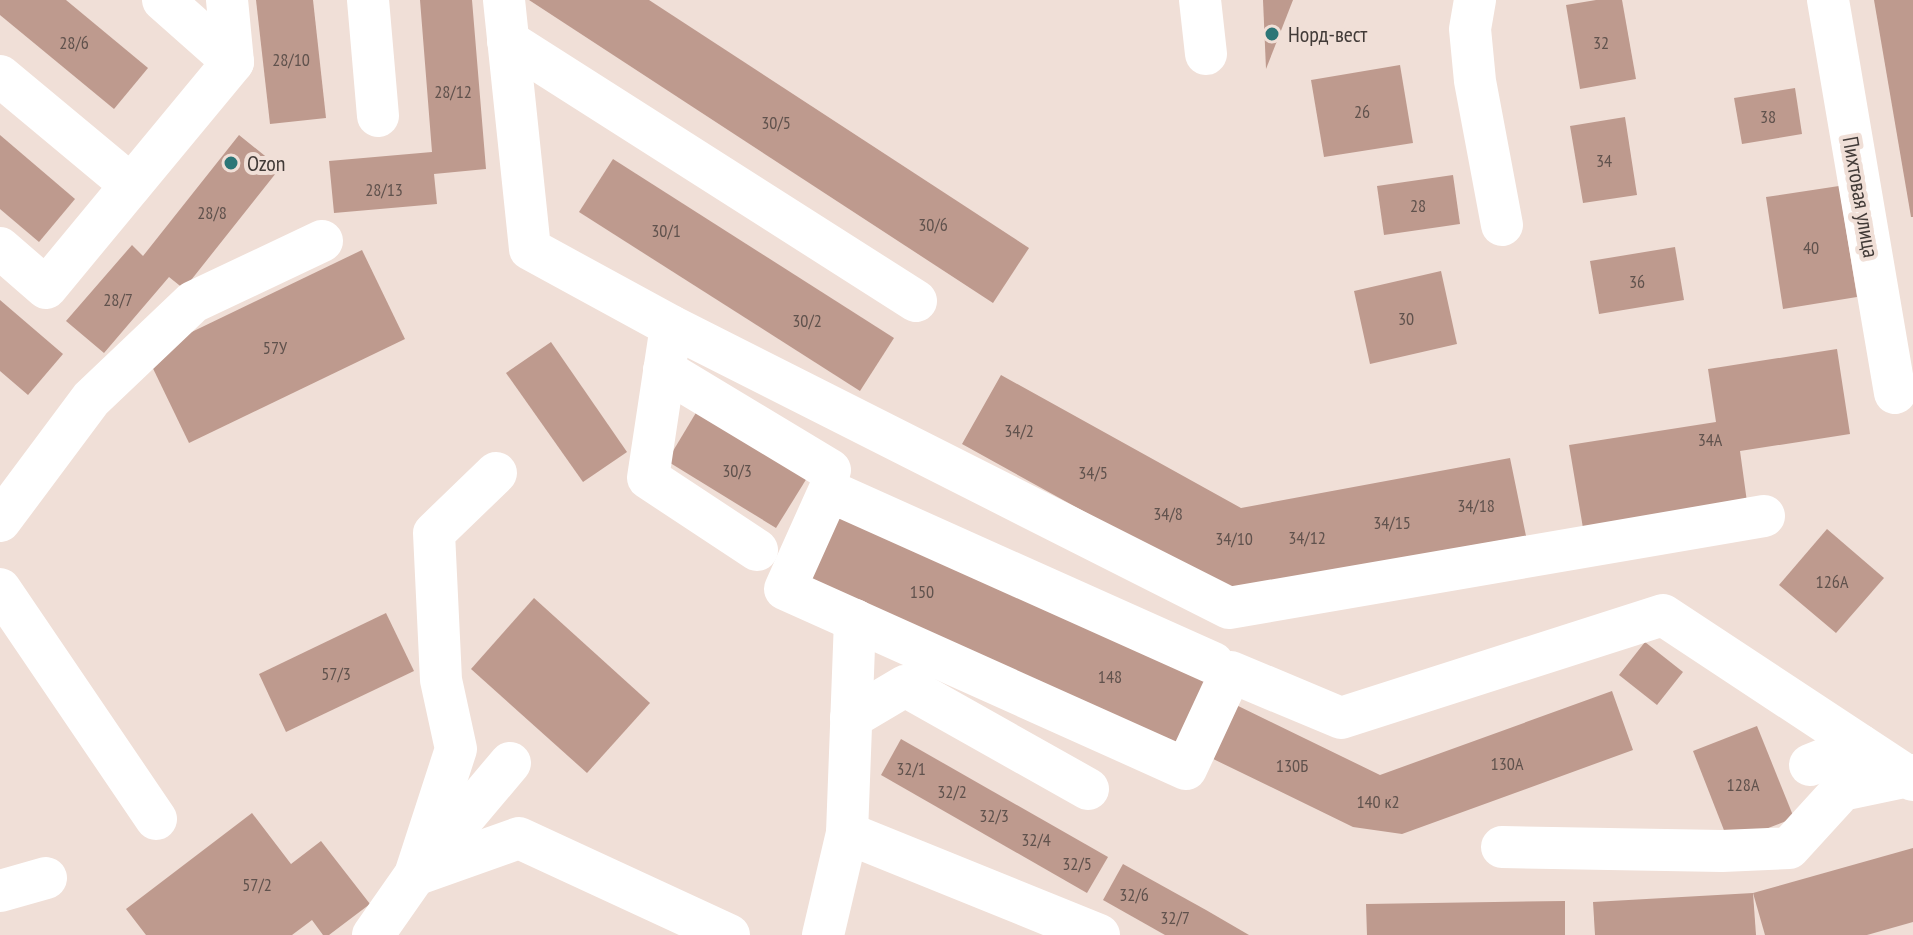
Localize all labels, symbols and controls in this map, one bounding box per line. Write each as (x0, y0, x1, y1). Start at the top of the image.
place label: Норд-вест (1288, 20, 1368, 48)
marker: Норд-вест (1263, 25, 1281, 43)
house number: 28/6 (59, 31, 89, 54)
house number: 32 (1593, 31, 1609, 54)
house number: 28/10 (272, 48, 310, 71)
house number: 28/12 (434, 80, 472, 103)
house number: 26 (1354, 100, 1370, 123)
house number: 38 (1760, 105, 1776, 128)
house number: 30/5 (761, 111, 791, 134)
street label: Пихтовая улица (1837, 134, 1885, 260)
place label: Ozon (247, 149, 286, 177)
house number: 34 (1596, 149, 1612, 172)
marker: Ozon (222, 154, 240, 172)
house number: 28/13 (365, 178, 403, 201)
house number: 28 (1410, 194, 1426, 217)
house number: 28/8 (197, 201, 227, 224)
house number: 30/6 (918, 213, 948, 236)
house number: 30/1 (651, 219, 681, 242)
house number: 40 (1803, 236, 1819, 259)
house number: 36 (1629, 270, 1645, 293)
house number: 28/7 (103, 288, 133, 311)
house number: 30 (1398, 307, 1414, 330)
house number: 30/2 (792, 309, 822, 332)
house number: 57У (263, 336, 288, 359)
house number: 34/2 (1004, 419, 1034, 442)
house number: 34А (1698, 428, 1723, 451)
house number: 30/3 (722, 459, 752, 482)
house number: 34/5 (1078, 461, 1108, 484)
house number: 34/18 (1457, 494, 1495, 517)
house number: 34/8 (1153, 502, 1183, 525)
house number: 34/15 (1373, 511, 1411, 534)
house number: 34/12 (1288, 526, 1326, 549)
house number: 34/10 (1215, 527, 1253, 550)
house number: 126А (1816, 570, 1849, 593)
house number: 150 (910, 580, 934, 603)
house number: 57/3 (321, 662, 351, 685)
house number: 148 (1098, 665, 1122, 688)
house number: 130А (1491, 752, 1524, 775)
house number: 130Б (1276, 754, 1308, 777)
house number: 32/1 (896, 757, 926, 780)
house number: 128А (1727, 773, 1760, 796)
house number: 32/2 (937, 780, 967, 803)
house number: 140 к2 (1356, 790, 1400, 813)
house number: 32/3 (979, 804, 1009, 827)
house number: 32/4 (1021, 828, 1051, 851)
house number: 32/5 (1062, 852, 1092, 875)
house number: 57/2 (242, 873, 272, 896)
house number: 32/6 (1119, 883, 1149, 906)
house number: 32/7 (1160, 906, 1190, 929)

